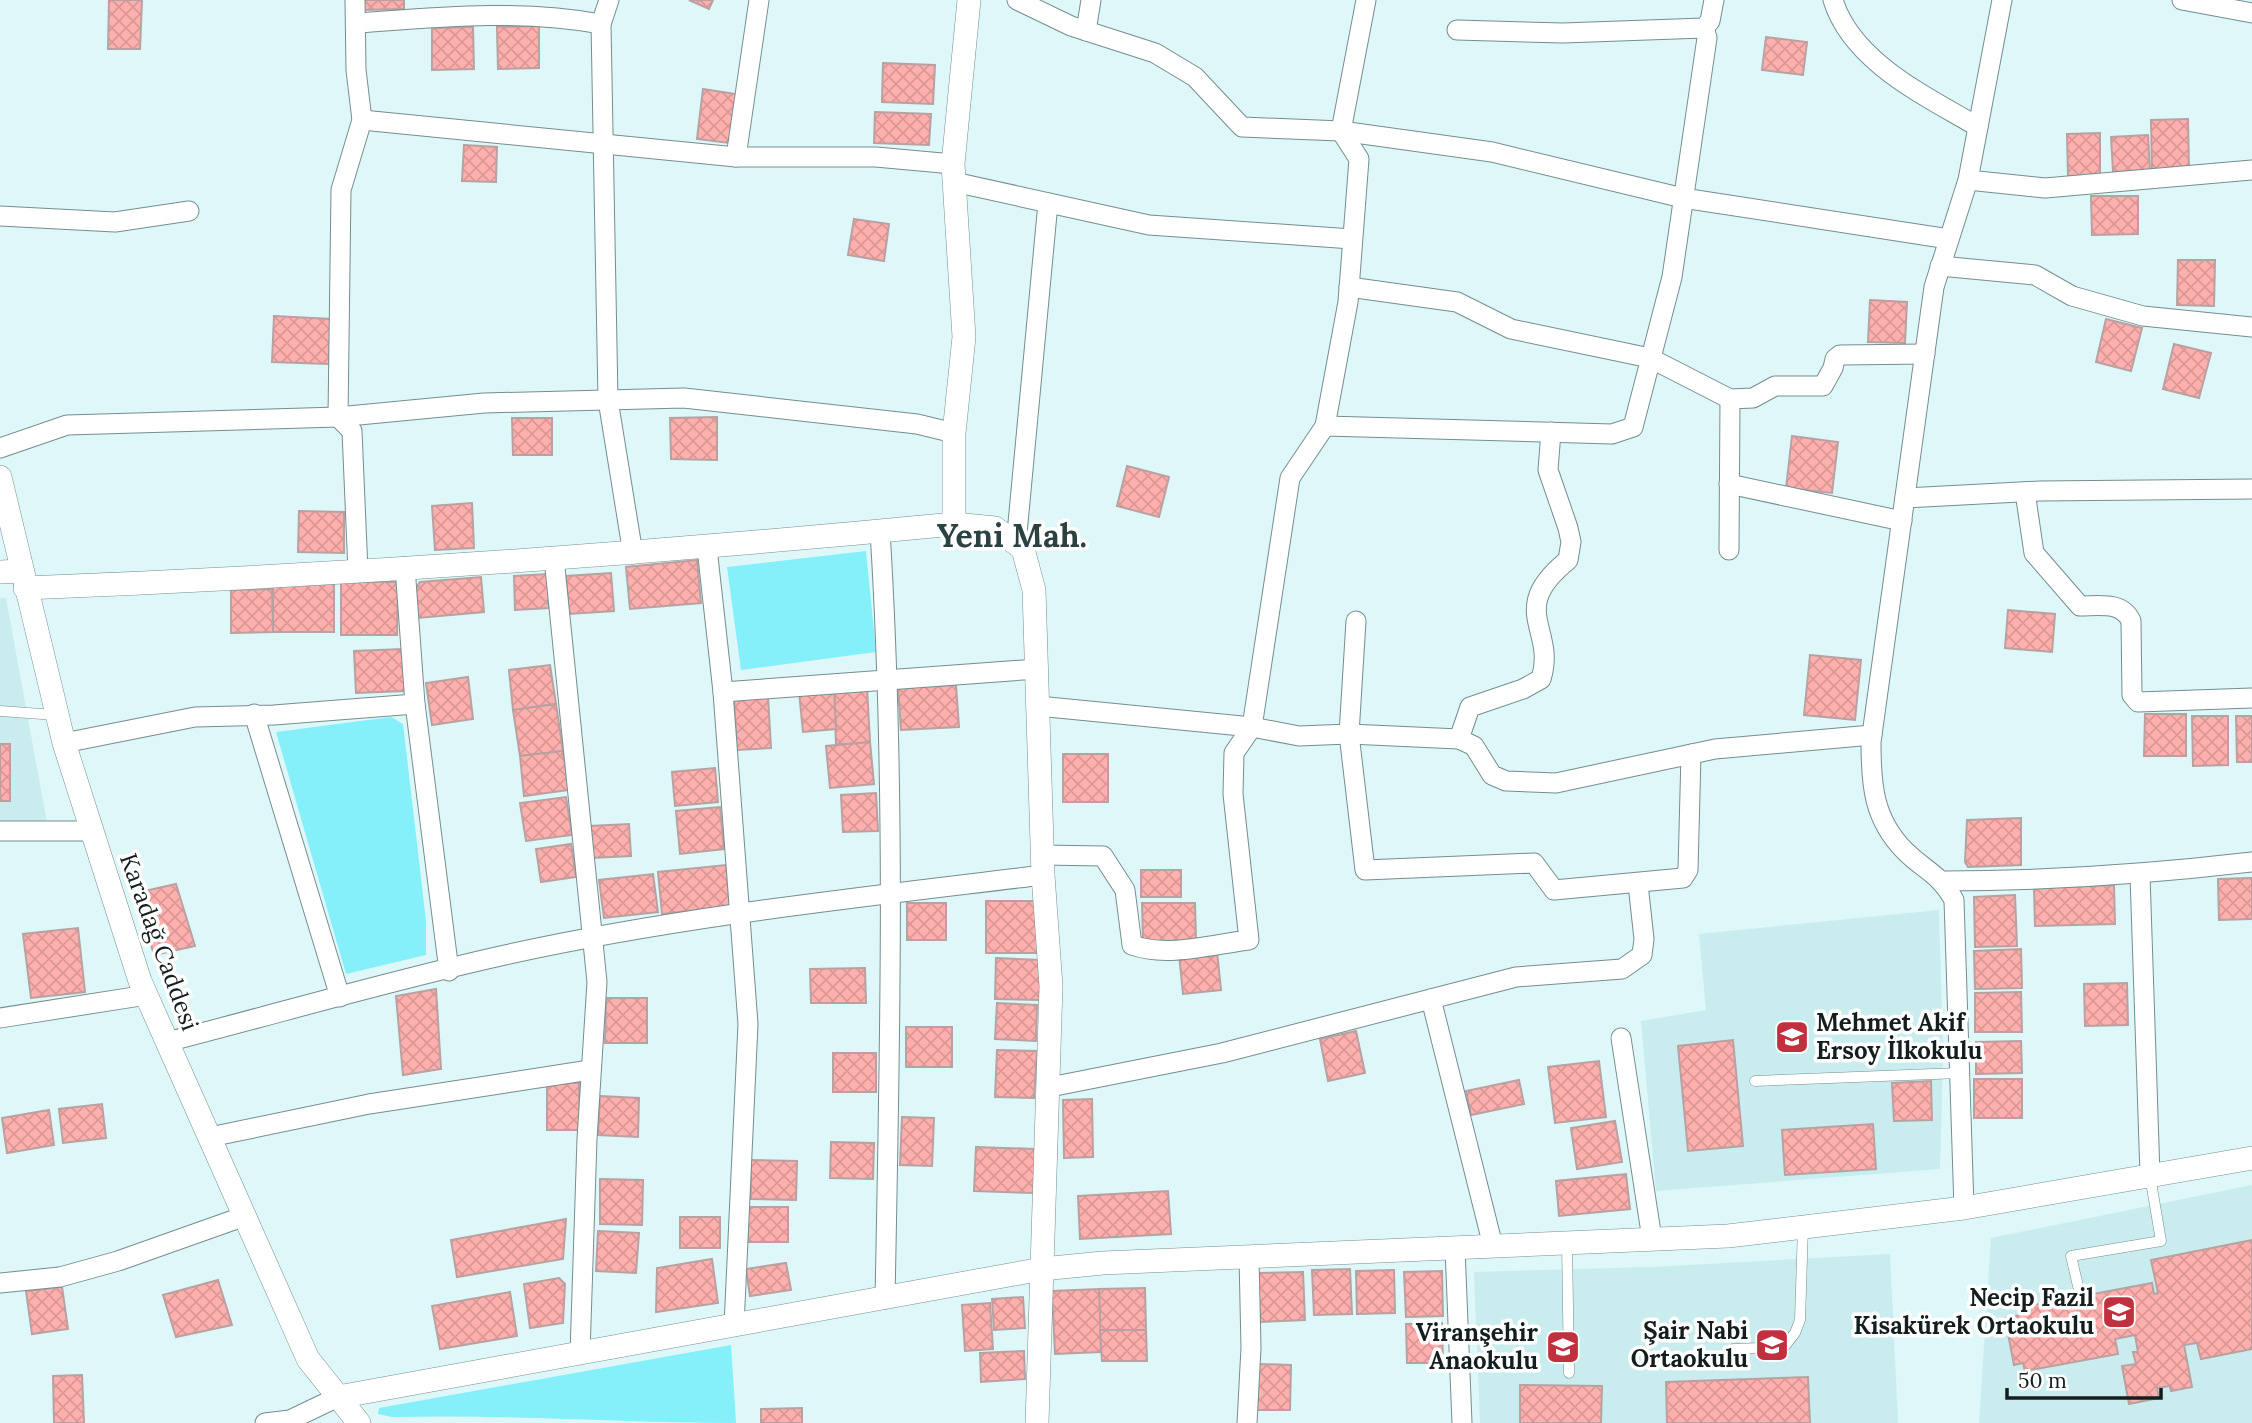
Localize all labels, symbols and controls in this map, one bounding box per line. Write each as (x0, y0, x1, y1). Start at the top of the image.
district label: Yeni Mah. (937, 515, 1087, 556)
street label: Karadağ Caddesi (113, 849, 206, 1035)
place label: Mehmet Akif Ersoy İlkokulu (1816, 1007, 1982, 1066)
school or university icon: Mehmet Akif Ersoy İlkokulu (1773, 1018, 1811, 1056)
place label: Necip Fazil Kisakürek Ortaokulu (1854, 1282, 2094, 1341)
school or university icon: Necip Fazil Kisakürek Ortaokulu (2100, 1293, 2138, 1331)
place label: Şair Nabi Ortaokulu (1631, 1315, 1748, 1374)
place label: Viranşehir Anaokulu (1416, 1317, 1538, 1376)
school or university icon: Şair Nabi Ortaokulu (1753, 1326, 1791, 1364)
school or university icon: Viranşehir Anaokulu (1544, 1328, 1582, 1366)
scale bar (2007, 1356, 2161, 1400)
text: 50 m (2018, 1367, 2067, 1394)

